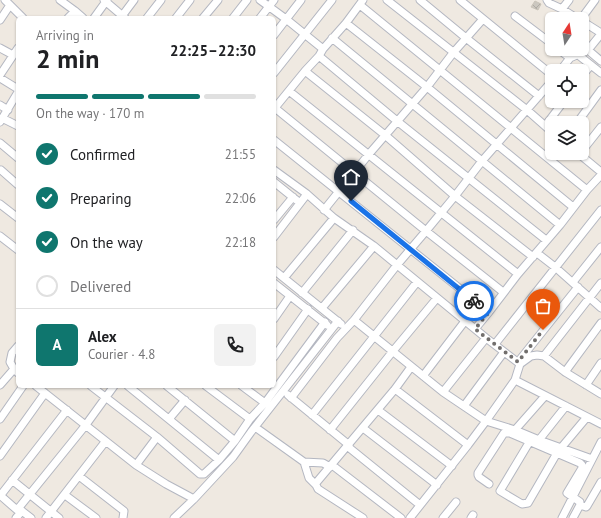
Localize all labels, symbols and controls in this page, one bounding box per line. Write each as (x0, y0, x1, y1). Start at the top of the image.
north arrow (545, 12, 589, 56)
map controls (545, 12, 589, 160)
text: Arriving in (36, 27, 94, 44)
text: 22:25–22:30 (170, 41, 256, 60)
text: 2 min (36, 42, 99, 75)
button: locate (545, 64, 589, 108)
text: On the way · 170 m (36, 105, 144, 122)
button: layers (545, 116, 589, 160)
icon: check (36, 143, 58, 165)
text: Confirmed (70, 145, 135, 164)
text: 21:55 (225, 146, 256, 163)
pin (334, 160, 368, 201)
icon: home (340, 166, 362, 188)
icon: check (36, 187, 58, 209)
text: Preparing (70, 189, 132, 208)
text: 22:06 (225, 190, 256, 207)
icon: check (36, 231, 58, 253)
text: On the way (70, 233, 143, 252)
text: 22:18 (225, 234, 256, 251)
text: Delivered (70, 277, 131, 296)
courier (454, 281, 494, 321)
pin (526, 289, 560, 330)
icon: bike (463, 290, 485, 312)
icon: bag (532, 295, 554, 317)
button: phone (214, 324, 256, 366)
text: Alex (88, 327, 117, 346)
text: A (52, 335, 62, 354)
text: Courier · 4.8 (88, 346, 155, 363)

